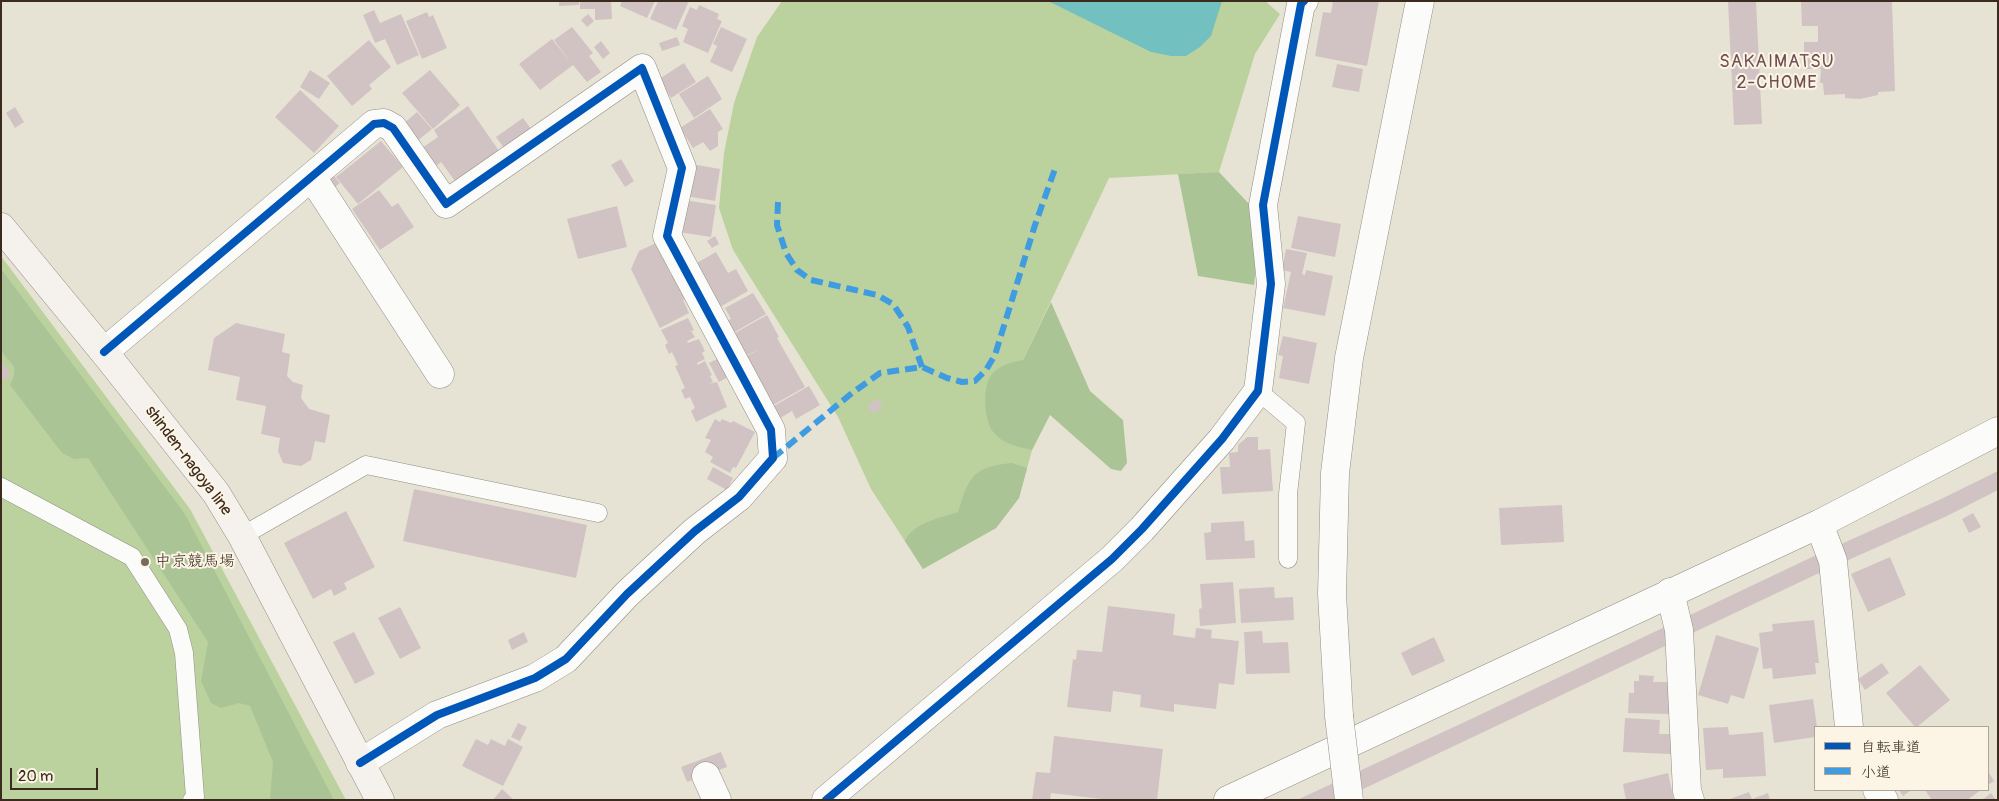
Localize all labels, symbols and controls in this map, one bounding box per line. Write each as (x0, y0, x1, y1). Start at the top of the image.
district label: SAKAIMATSU 2-CHOME (1718, 51, 1836, 94)
street label: shinden-nagoya line (141, 402, 235, 520)
place label: 中京競馬場 (155, 552, 235, 572)
marker: 中京競馬場 (139, 556, 151, 568)
legend (1814, 726, 1989, 791)
text: 自転車道 (1861, 738, 1921, 757)
scale bar (12, 758, 100, 790)
text: 小道 (1861, 763, 1891, 782)
text: 20 m (18, 767, 53, 786)

